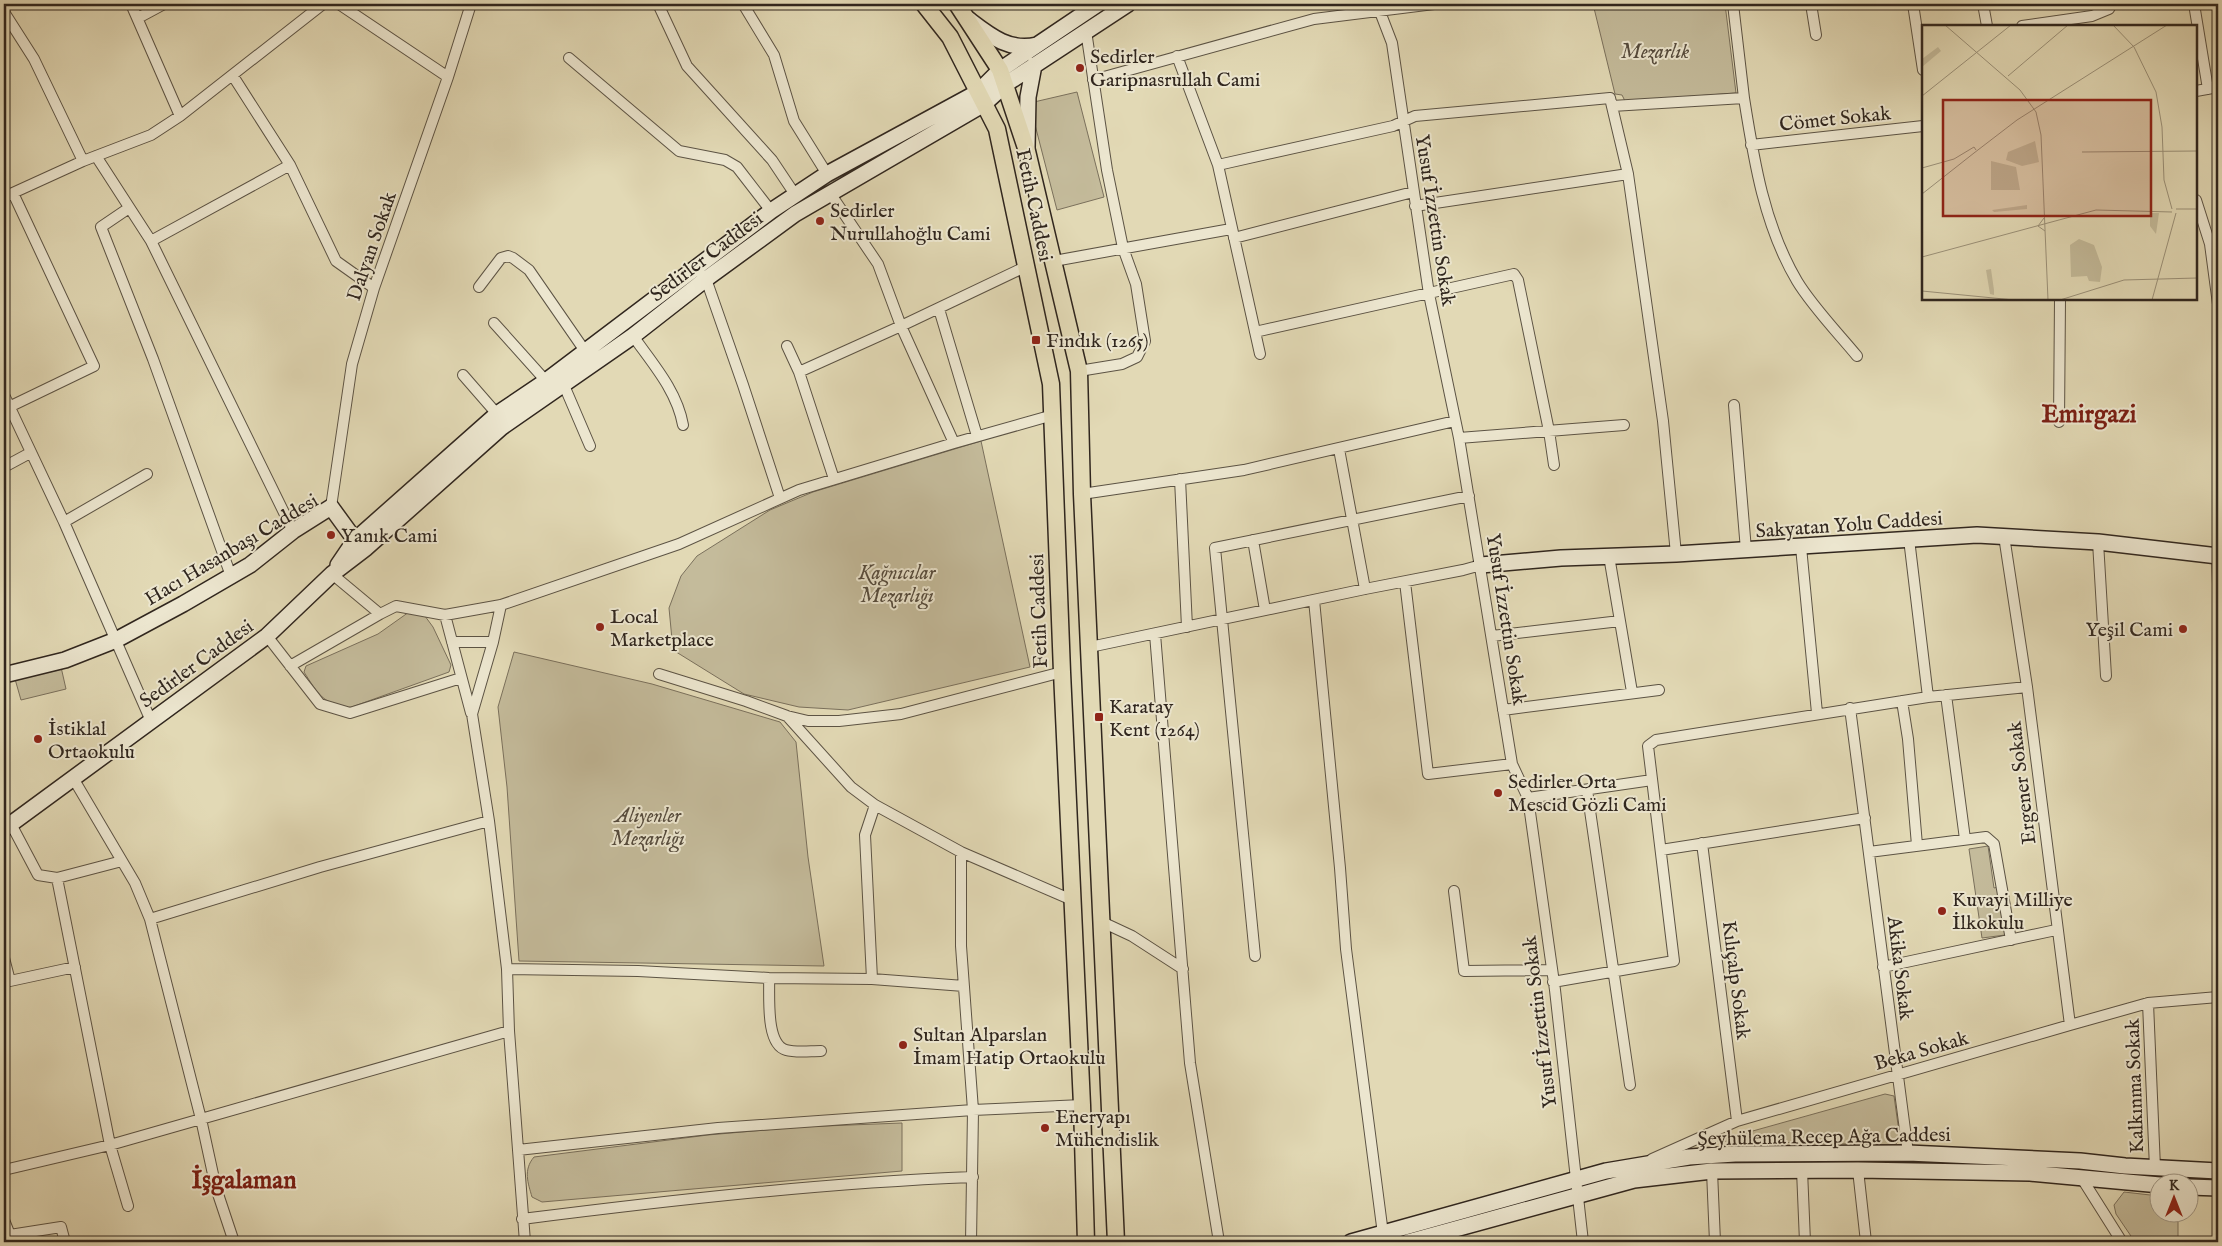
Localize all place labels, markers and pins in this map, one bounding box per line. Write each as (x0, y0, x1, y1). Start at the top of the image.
place label: Sedirler Garipnasrullah Cami (1090, 45, 1260, 93)
marker: Sedirler Garipnasrullah Cami (1074, 62, 1086, 74)
place label: Sedirler Nurullahoğlu Cami (830, 199, 991, 247)
marker: Sedirler Nurullahoğlu Cami (814, 215, 826, 227)
place label: Fındık (1265) (1046, 329, 1149, 354)
marker: Fındık (1265) (1030, 334, 1042, 346)
place label: Yanık Cami (341, 524, 438, 549)
marker: Yanık Cami (325, 529, 337, 541)
place label: Local Marketplace (610, 605, 714, 653)
place label: Yeşil Cami (2085, 618, 2173, 643)
marker: Local Marketplace (594, 621, 606, 633)
marker: Yeşil Cami (2177, 623, 2189, 635)
place label: Karatay Kent (1264) (1109, 695, 1200, 743)
marker: Karatay Kent (1264) (1093, 711, 1105, 723)
place label: İstiklal Ortaokulu (48, 717, 135, 765)
marker: İstiklal Ortaokulu (32, 733, 44, 745)
place label: Sedirler Orta Mescid Gözli Cami (1508, 770, 1667, 818)
marker: Sedirler Orta Mescid Gözli Cami (1492, 787, 1504, 799)
place label: Kuvayi Milliye İlkokulu (1952, 888, 2073, 936)
marker: Kuvayi Milliye İlkokulu (1936, 905, 1948, 917)
place label: Sultan Alparslan İmam Hatip Ortaokulu (913, 1023, 1106, 1071)
marker: Sultan Alparslan İmam Hatip Ortaokulu (897, 1039, 909, 1051)
place label: Eneryapı Mühendislik (1055, 1105, 1159, 1153)
marker: Eneryapı Mühendislik (1039, 1122, 1051, 1134)

